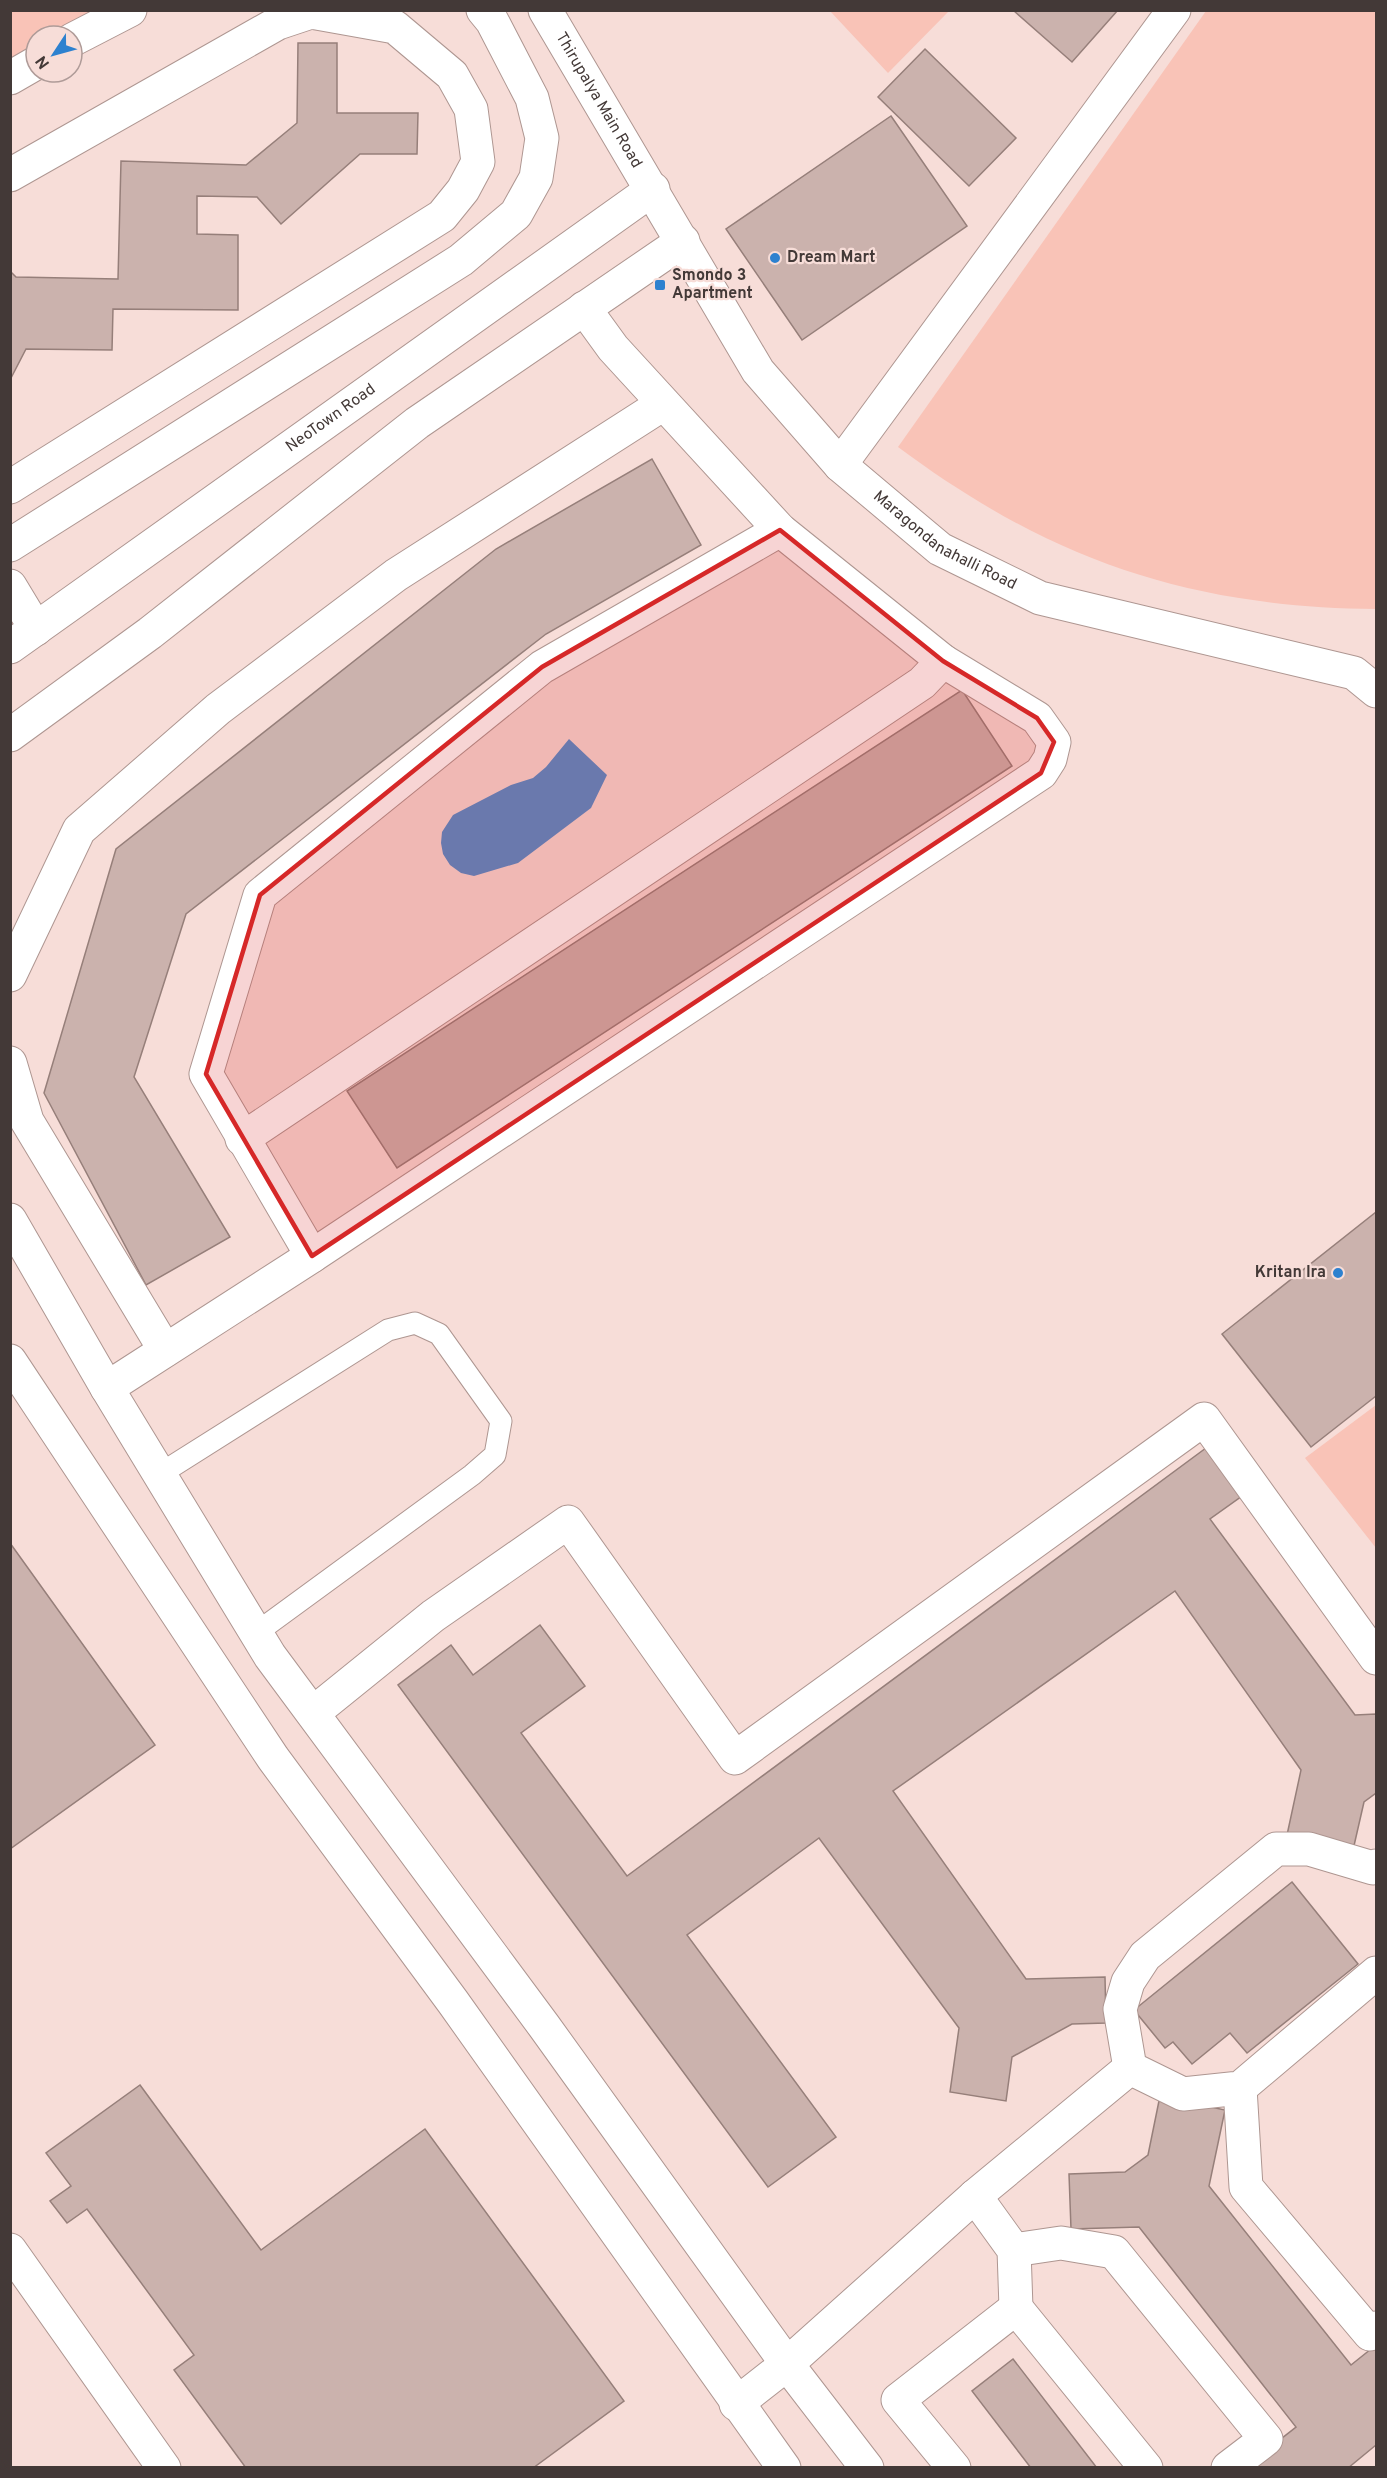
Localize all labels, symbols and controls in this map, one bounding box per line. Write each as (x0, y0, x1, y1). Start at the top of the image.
north arrow (24, 24, 84, 84)
street label: Thirupalya Main Road (550, 29, 646, 172)
text: N (32, 51, 55, 72)
place label: Dream Mart (787, 248, 875, 268)
marker: Dream Mart (768, 251, 782, 265)
place label: Smondo 3 Apartment (672, 266, 753, 304)
marker: Smondo 3 Apartment (653, 278, 667, 292)
street label: NeoTown Road (282, 380, 380, 457)
street label: Maragondanahalli Road (869, 487, 1020, 595)
place label: Kritan Ira (1255, 1263, 1326, 1283)
marker: Kritan Ira (1331, 1266, 1345, 1280)

